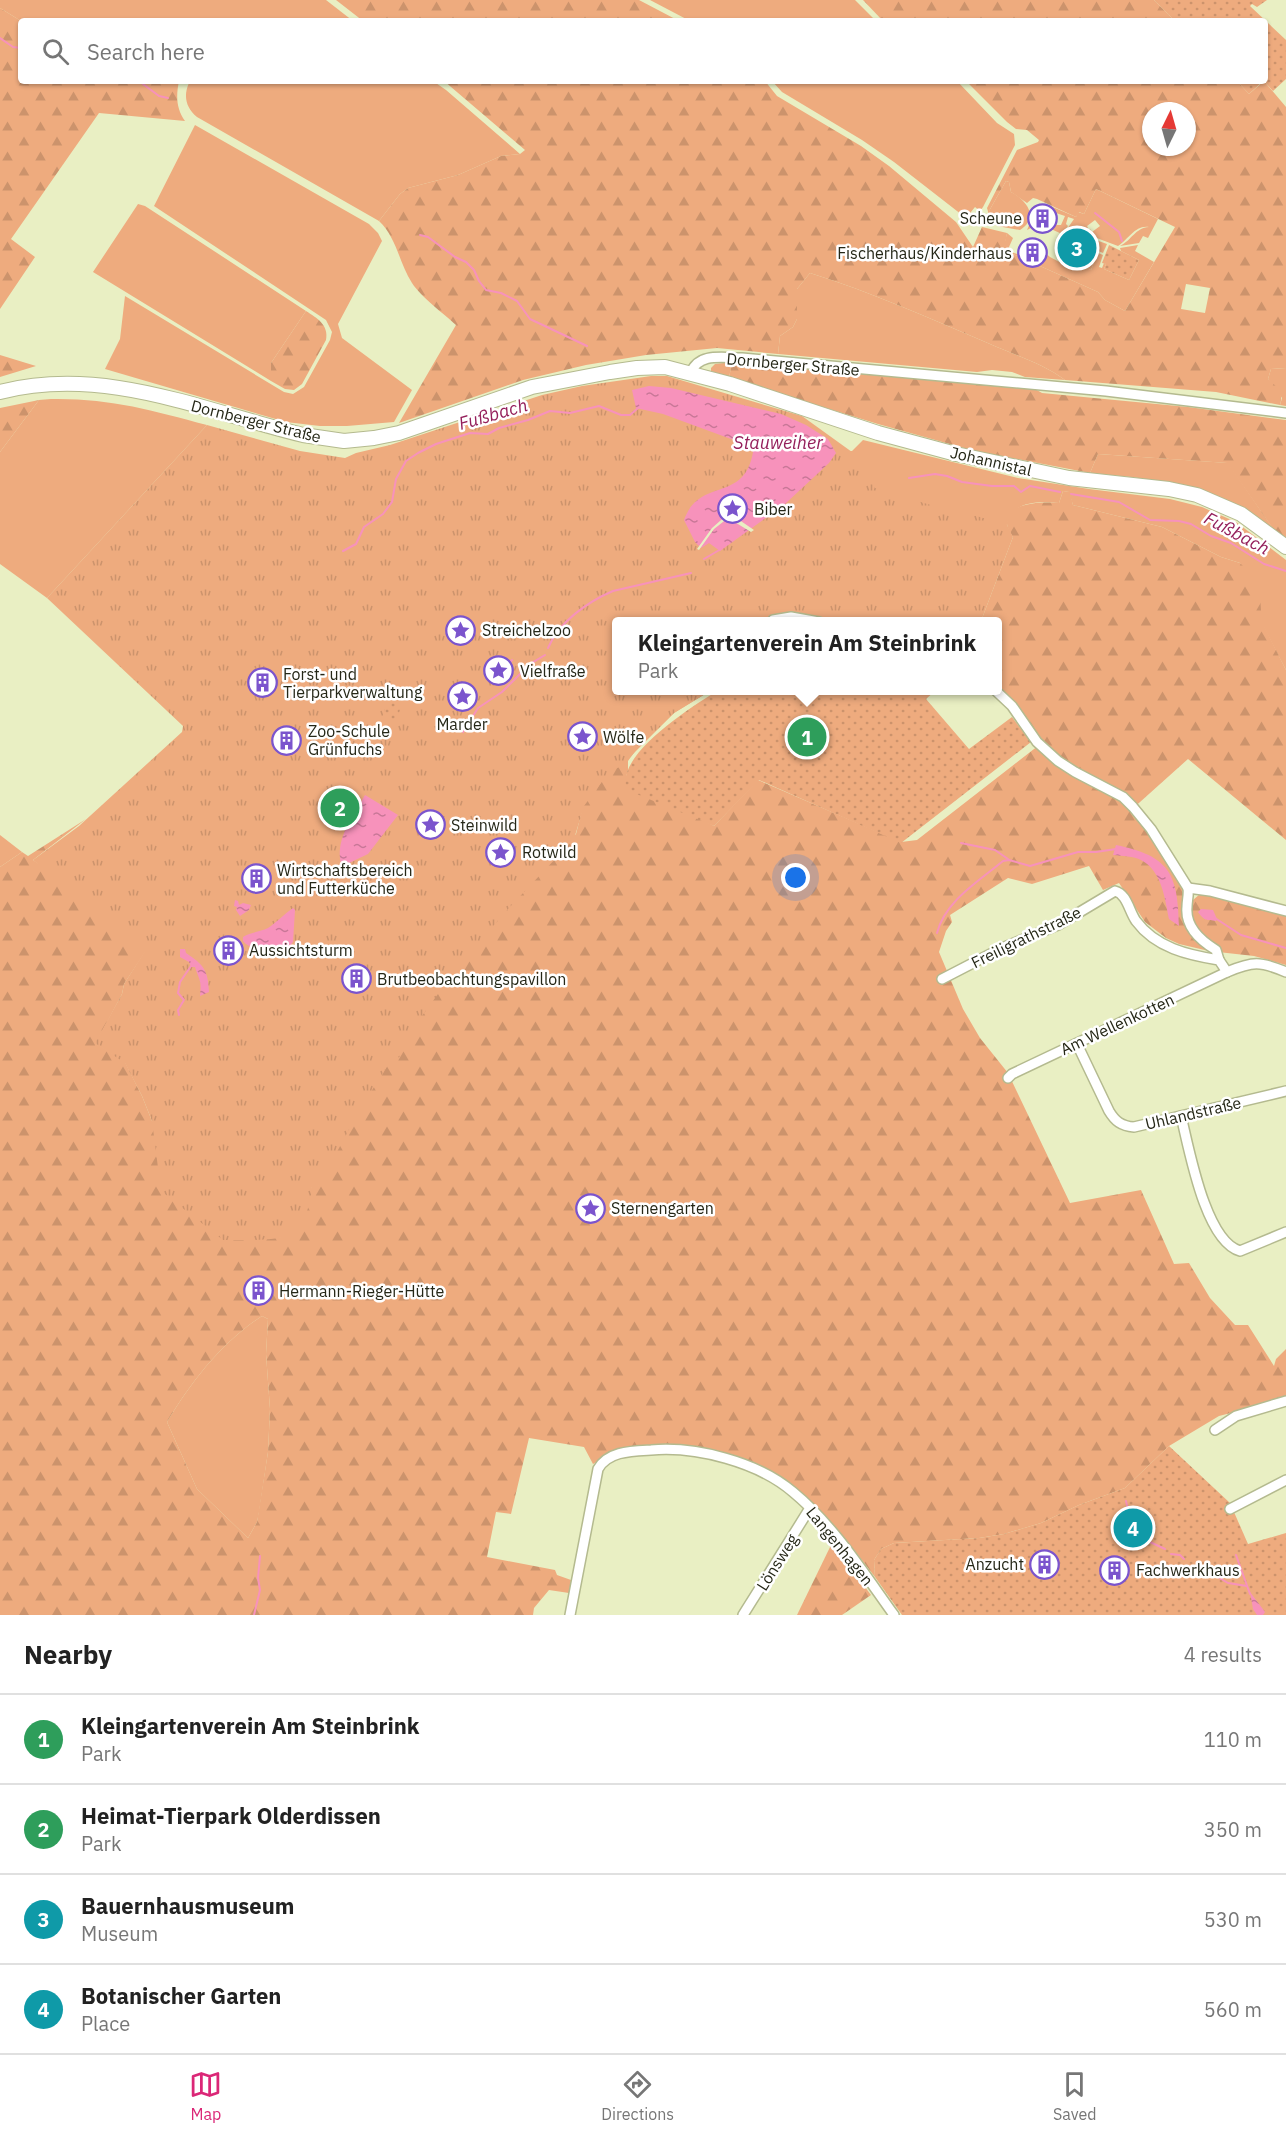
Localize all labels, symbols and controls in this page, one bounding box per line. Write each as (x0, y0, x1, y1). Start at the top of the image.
search box (18, 18, 1268, 84)
icon: search (39, 35, 72, 68)
text: Search here (87, 37, 205, 66)
north arrow (1142, 102, 1196, 156)
building icon: Scheune (1027, 202, 1059, 234)
place label: Scheune (960, 208, 1022, 228)
pin: 3 (1058, 226, 1096, 270)
building icon: Fischerhaus/Kinderhaus (1017, 237, 1049, 269)
place label: Fischerhaus/Kinderhaus (837, 243, 1012, 263)
street label: Dornberger Straße (726, 348, 860, 380)
water label: Fußbach (456, 393, 530, 435)
street label: Dornberger Straße (189, 395, 323, 447)
water label: Stauweiher (733, 431, 823, 454)
street label: Johannistal (948, 442, 1034, 480)
place icon: Biber (717, 493, 749, 525)
place label: Biber (754, 499, 793, 519)
water label: Fußbach (1200, 506, 1274, 560)
place icon: Streichelzoo (445, 614, 477, 646)
popup (612, 617, 1002, 695)
place label: Streichelzoo (482, 620, 571, 640)
text: Kleingartenverein Am Steinbrink (638, 628, 976, 657)
place icon: Vielfraße (483, 655, 515, 687)
text: Park (638, 657, 678, 684)
place label: Vielfraße (520, 661, 586, 681)
place label: Forst- und Tierparkverwaltung (283, 664, 423, 702)
building icon: Forst- und Tierparkverwaltung (246, 667, 278, 699)
place icon: Marder (446, 680, 478, 712)
place label: Marder (436, 714, 488, 734)
pin: 1 (788, 714, 826, 760)
place label: Zoo-Schule Grünfuchs (308, 721, 390, 759)
place icon: Wölfe (566, 721, 598, 753)
building icon: Zoo-Schule Grünfuchs (271, 724, 303, 756)
place label: Wölfe (603, 727, 644, 747)
pin: 2 (320, 786, 360, 830)
place icon: Steinwild (414, 809, 446, 841)
place label: Steinwild (451, 815, 518, 835)
place icon: Rotwild (485, 836, 517, 868)
place label: Rotwild (522, 842, 577, 862)
place label: Wirtschaftsbereich und Futterküche (277, 860, 413, 898)
building icon: Wirtschaftsbereich und Futterküche (240, 863, 272, 895)
your location (781, 863, 810, 892)
street label: Freiligrathstraße (968, 902, 1084, 972)
building icon: Aussichtsturm (212, 934, 244, 966)
place label: Aussichtsturm (249, 940, 353, 960)
building icon: Brutbeobachtungspavillon (340, 963, 372, 995)
place label: Brutbeobachtungspavillon (377, 969, 566, 989)
street label: Am Wellenkotten (1057, 989, 1177, 1059)
street label: Uhlandstraße (1143, 1092, 1243, 1134)
place icon: Sternengarten (574, 1192, 606, 1224)
place label: Sternengarten (611, 1198, 714, 1218)
building icon: Hermann-Rieger-Hütte (242, 1275, 274, 1307)
place label: Hermann-Rieger-Hütte (279, 1281, 445, 1301)
street label: Langenhagen (802, 1503, 878, 1589)
pin: 4 (1114, 1506, 1152, 1550)
street label: Lönsweg (752, 1530, 802, 1594)
building icon: Anzucht (1029, 1548, 1061, 1580)
place label: Anzucht (965, 1554, 1024, 1574)
building icon: Fachwerkhaus (1099, 1554, 1131, 1586)
place label: Fachwerkhaus (1136, 1560, 1240, 1580)
text: Nearby (24, 1637, 112, 1671)
text: 4 results (1184, 1641, 1262, 1668)
text: Kleingartenverein Am Steinbrink (81, 1711, 420, 1740)
text: 1 (38, 1726, 50, 1753)
text: 110 m (1204, 1726, 1262, 1753)
text: Park (81, 1740, 121, 1767)
text: Heimat-Tierpark Olderdissen (81, 1801, 381, 1830)
text: 2 (38, 1816, 50, 1843)
text: 350 m (1204, 1816, 1262, 1843)
text: Park (81, 1830, 121, 1857)
text: Bauernhausmuseum (81, 1891, 295, 1920)
text: 3 (38, 1906, 50, 1933)
text: 530 m (1204, 1906, 1262, 1933)
text: Museum (81, 1920, 158, 1947)
text: Botanischer Garten (81, 1981, 281, 2010)
text: 4 (38, 1996, 50, 2023)
text: 560 m (1204, 1996, 1262, 2023)
text: Place (81, 2010, 130, 2037)
tab: Map (189, 2068, 222, 2124)
tab: Directions (601, 2068, 674, 2124)
tab: Saved (1053, 2068, 1097, 2124)

